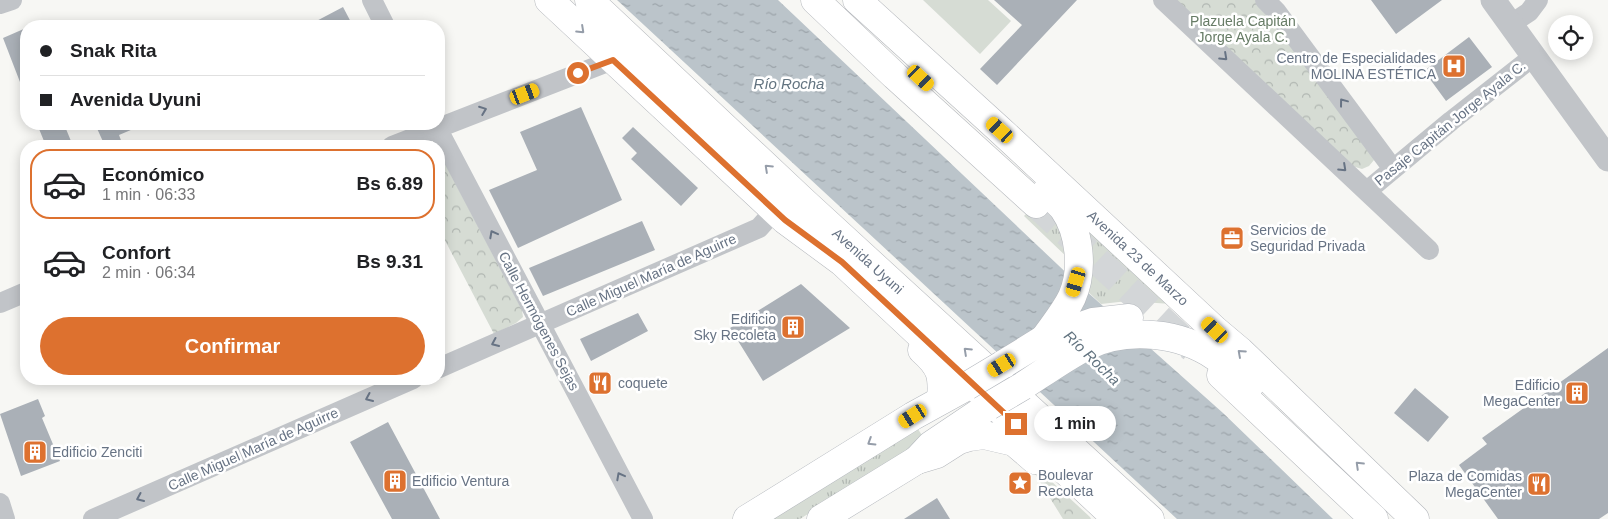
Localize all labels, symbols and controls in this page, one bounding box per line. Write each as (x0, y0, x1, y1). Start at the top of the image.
park label: Plazuela Capitán Jorge Ayala C. (1190, 13, 1296, 45)
map controls (1548, 15, 1593, 60)
button: locate (1548, 15, 1593, 60)
one-way arrow (575, 24, 584, 33)
text: Snak Rita (70, 40, 157, 61)
place label: Centro de Especialidades MOLINA ESTÉTICA (1276, 50, 1437, 82)
one-way arrow (1218, 51, 1227, 60)
hospital icon: Centro de Especialidades MOLINA ESTÉTICA (1441, 53, 1467, 79)
street label: Pasaje Capitán Jorge Ayala C. (1371, 57, 1529, 189)
route start (567, 62, 589, 84)
car (904, 62, 937, 94)
water label: Río Rocha (754, 75, 824, 92)
car (508, 82, 541, 106)
text: Avenida Uyuni (70, 89, 201, 110)
one-way arrow (1340, 98, 1349, 108)
one-way arrow (478, 106, 487, 116)
car (983, 114, 1016, 146)
icon: car (42, 162, 87, 207)
one-way arrow (1337, 162, 1346, 171)
text: Económico (102, 164, 204, 185)
one-way arrow (764, 165, 773, 174)
text: Bs 6.89 (356, 173, 423, 194)
text: 1 min · 06:33 (102, 186, 195, 203)
street label: Avenida 23 de Marzo (1084, 207, 1192, 309)
place label: Servicios de Seguridad Privada (1250, 222, 1365, 254)
street label: Avenida Uyuni (829, 225, 907, 297)
office icon: Servicios de Seguridad Privada (1219, 225, 1245, 251)
one-way arrow (489, 230, 499, 239)
street label: Calle Miguel María de Aguirre (564, 230, 739, 320)
icon: car (42, 240, 87, 285)
text: Confort (102, 242, 171, 263)
street label: Calle Hermógenes Sejas (496, 249, 582, 393)
text: Bs 9.31 (356, 251, 423, 272)
text: 2 min · 06:34 (102, 264, 195, 281)
car (1064, 265, 1087, 299)
place label: Edificio Sky Recoleta (694, 311, 776, 343)
building icon: Edificio Sky Recoleta (780, 314, 806, 340)
car (1198, 314, 1231, 346)
button: Confirmar (40, 317, 425, 375)
water label: Río Rocha (1061, 327, 1124, 388)
one-way arrow (491, 337, 500, 348)
one-way arrow (964, 348, 973, 357)
one-way arrow (1238, 350, 1247, 359)
car (985, 351, 1018, 379)
restaurant icon: coquete (587, 370, 613, 396)
place label: coquete (618, 375, 668, 391)
place label: Edificio MegaCenter (1483, 377, 1560, 409)
building icon: Edificio MegaCenter (1564, 380, 1590, 406)
one-way arrow (365, 392, 374, 403)
car (896, 402, 929, 430)
street label: Calle Miguel María de Aguirre (166, 404, 341, 494)
callout: 1 min (1034, 406, 1116, 442)
route end (1005, 413, 1027, 435)
text: 1 min (1054, 415, 1096, 432)
one-way arrow (868, 436, 877, 445)
building icon: Edificio Zenciti (22, 439, 48, 465)
place label: Edificio Zenciti (52, 444, 142, 460)
one-way arrow (1355, 462, 1364, 471)
place label: Boulevar Recoleta (1038, 467, 1094, 499)
building icon: Edificio Ventura (382, 468, 408, 494)
place label: Plaza de Comidas MegaCenter (1408, 468, 1522, 500)
place icon: Boulevar Recoleta (1007, 470, 1033, 496)
restaurant icon: Plaza de Comidas MegaCenter (1526, 471, 1552, 497)
one-way arrow (616, 472, 626, 481)
place label: Edificio Ventura (412, 473, 509, 489)
one-way arrow (136, 492, 145, 503)

